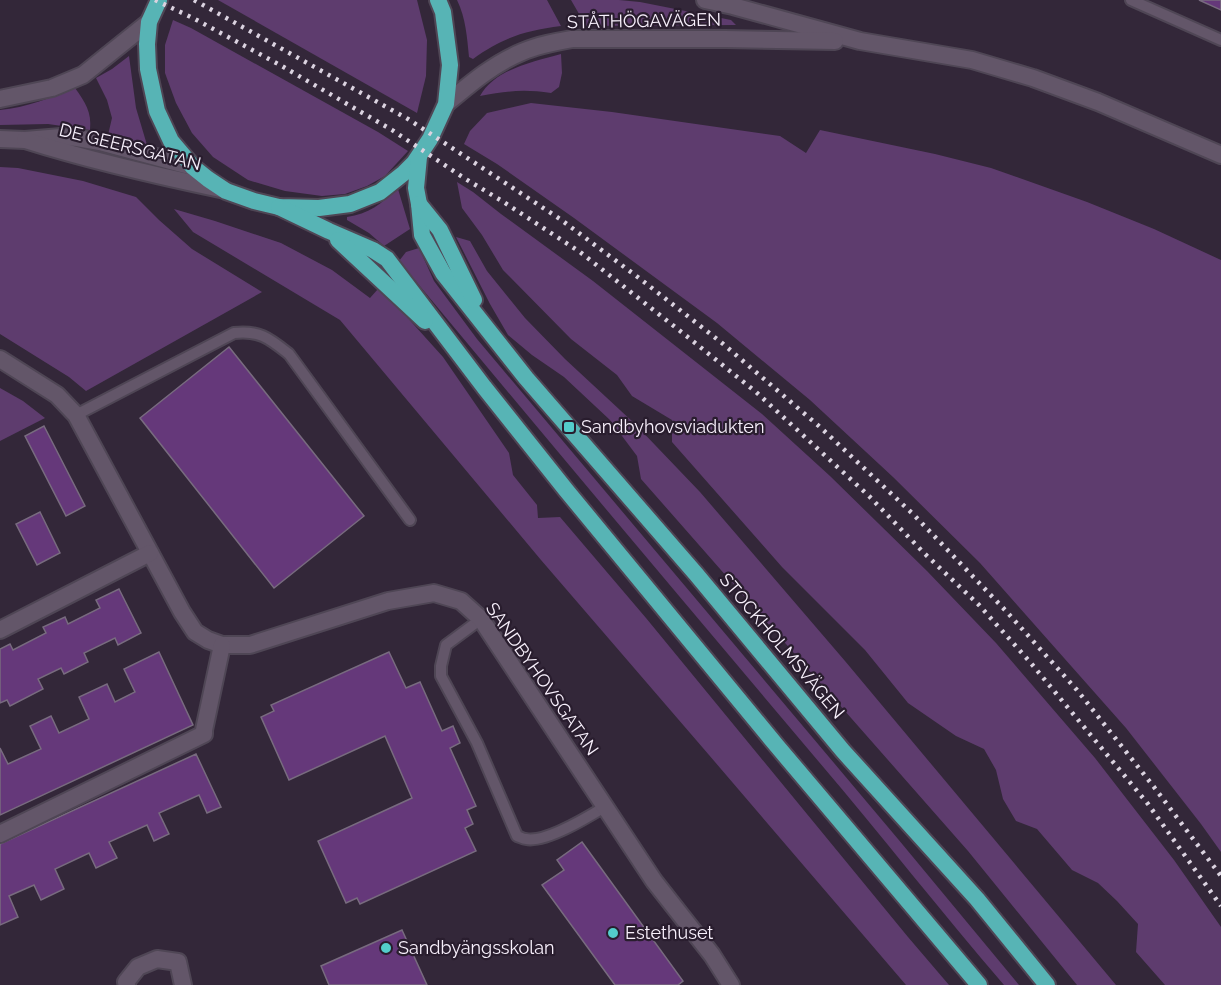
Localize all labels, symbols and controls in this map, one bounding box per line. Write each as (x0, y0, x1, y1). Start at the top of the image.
street label: STÅTHÖGAVÄGEN (567, 8, 721, 32)
street label: DE GEERSGATAN (57, 119, 203, 174)
place label: Sandbyhovsviadukten (581, 416, 764, 437)
marker: Sandbyhovsviadukten (562, 420, 576, 434)
street label: STOCKHOLMSVÄGEN (715, 569, 849, 723)
street label: SANDBYHOVSGATAN (482, 598, 603, 759)
place label: Estethuset (625, 922, 713, 943)
marker: Estethuset (606, 926, 620, 940)
place label: Sandbyängsskolan (398, 937, 555, 958)
marker: Sandbyängsskolan (379, 941, 393, 955)

